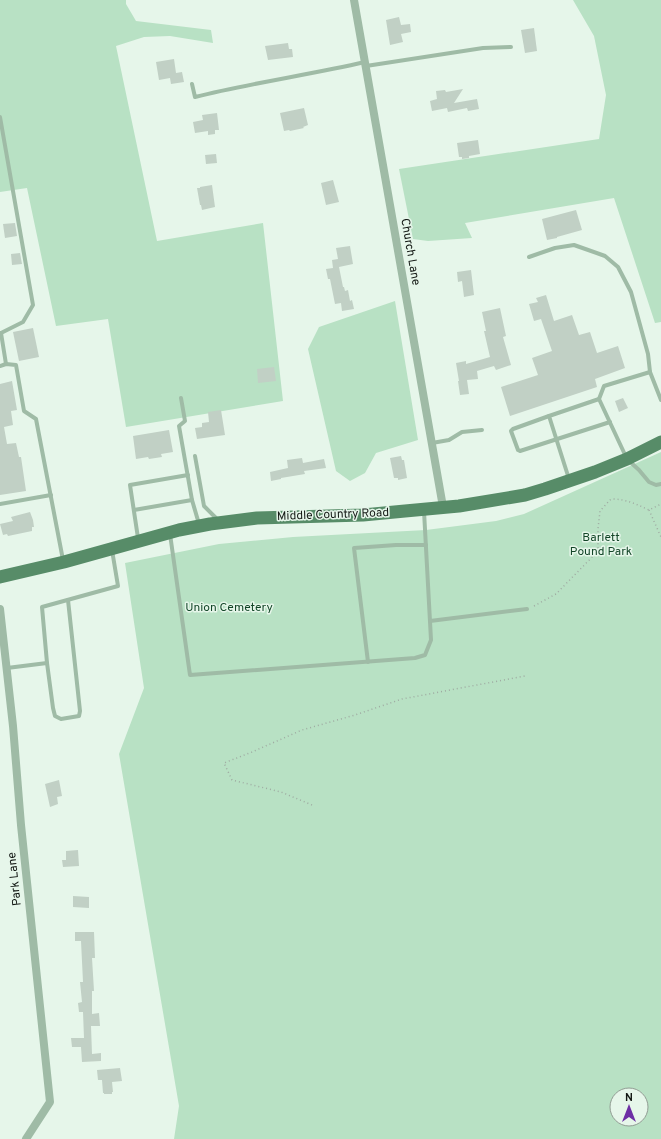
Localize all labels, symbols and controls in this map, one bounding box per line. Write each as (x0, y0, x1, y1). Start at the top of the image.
street label: Church Lane (396, 217, 424, 287)
street label: Middle Country Road (277, 505, 389, 525)
park label: Barlett Pound Park (570, 530, 632, 560)
park label: Union Cemetery (185, 600, 273, 616)
street label: Park Lane (4, 851, 26, 907)
north arrow (609, 1087, 649, 1127)
text: N (625, 1091, 633, 1105)

